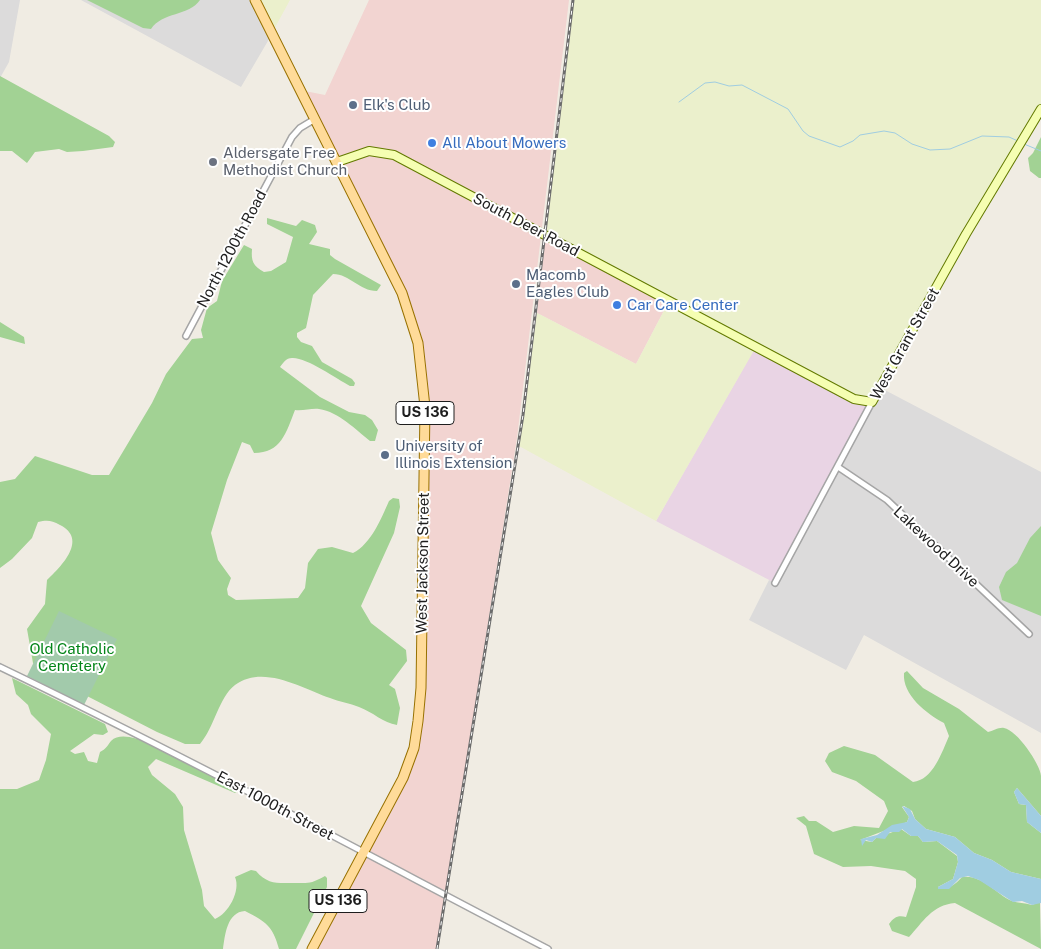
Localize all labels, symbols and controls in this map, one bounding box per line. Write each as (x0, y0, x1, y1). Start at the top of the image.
place label: Elk's Club (363, 96, 431, 114)
marker: Elk's Club (347, 99, 359, 111)
place label: All About Mowers (442, 134, 566, 152)
marker: All About Mowers (426, 137, 438, 149)
place label: Aldersgate Free Methodist Church (223, 144, 347, 179)
marker: Aldersgate Free Methodist Church (207, 156, 219, 168)
street label: North 1200th Road (193, 187, 271, 311)
street label: South Deer Road (470, 189, 582, 261)
place label: Macomb Eagles Club (526, 266, 609, 301)
marker: Macomb Eagles Club (510, 278, 522, 290)
street label: West Grant Street (867, 285, 943, 403)
place label: Car Care Center (627, 296, 739, 314)
marker: Car Care Center (611, 299, 623, 311)
road number: US 136 (396, 402, 454, 424)
place label: University of Illinois Extension (395, 437, 512, 472)
marker: University of Illinois Extension (379, 449, 391, 461)
street label: West Jackson Street (413, 492, 433, 634)
street label: Lakewood Drive (890, 503, 982, 591)
park label: Old Catholic Cemetery (29, 640, 115, 675)
street label: East 1000th Street (214, 768, 336, 844)
road number: US 136 (309, 889, 367, 912)

